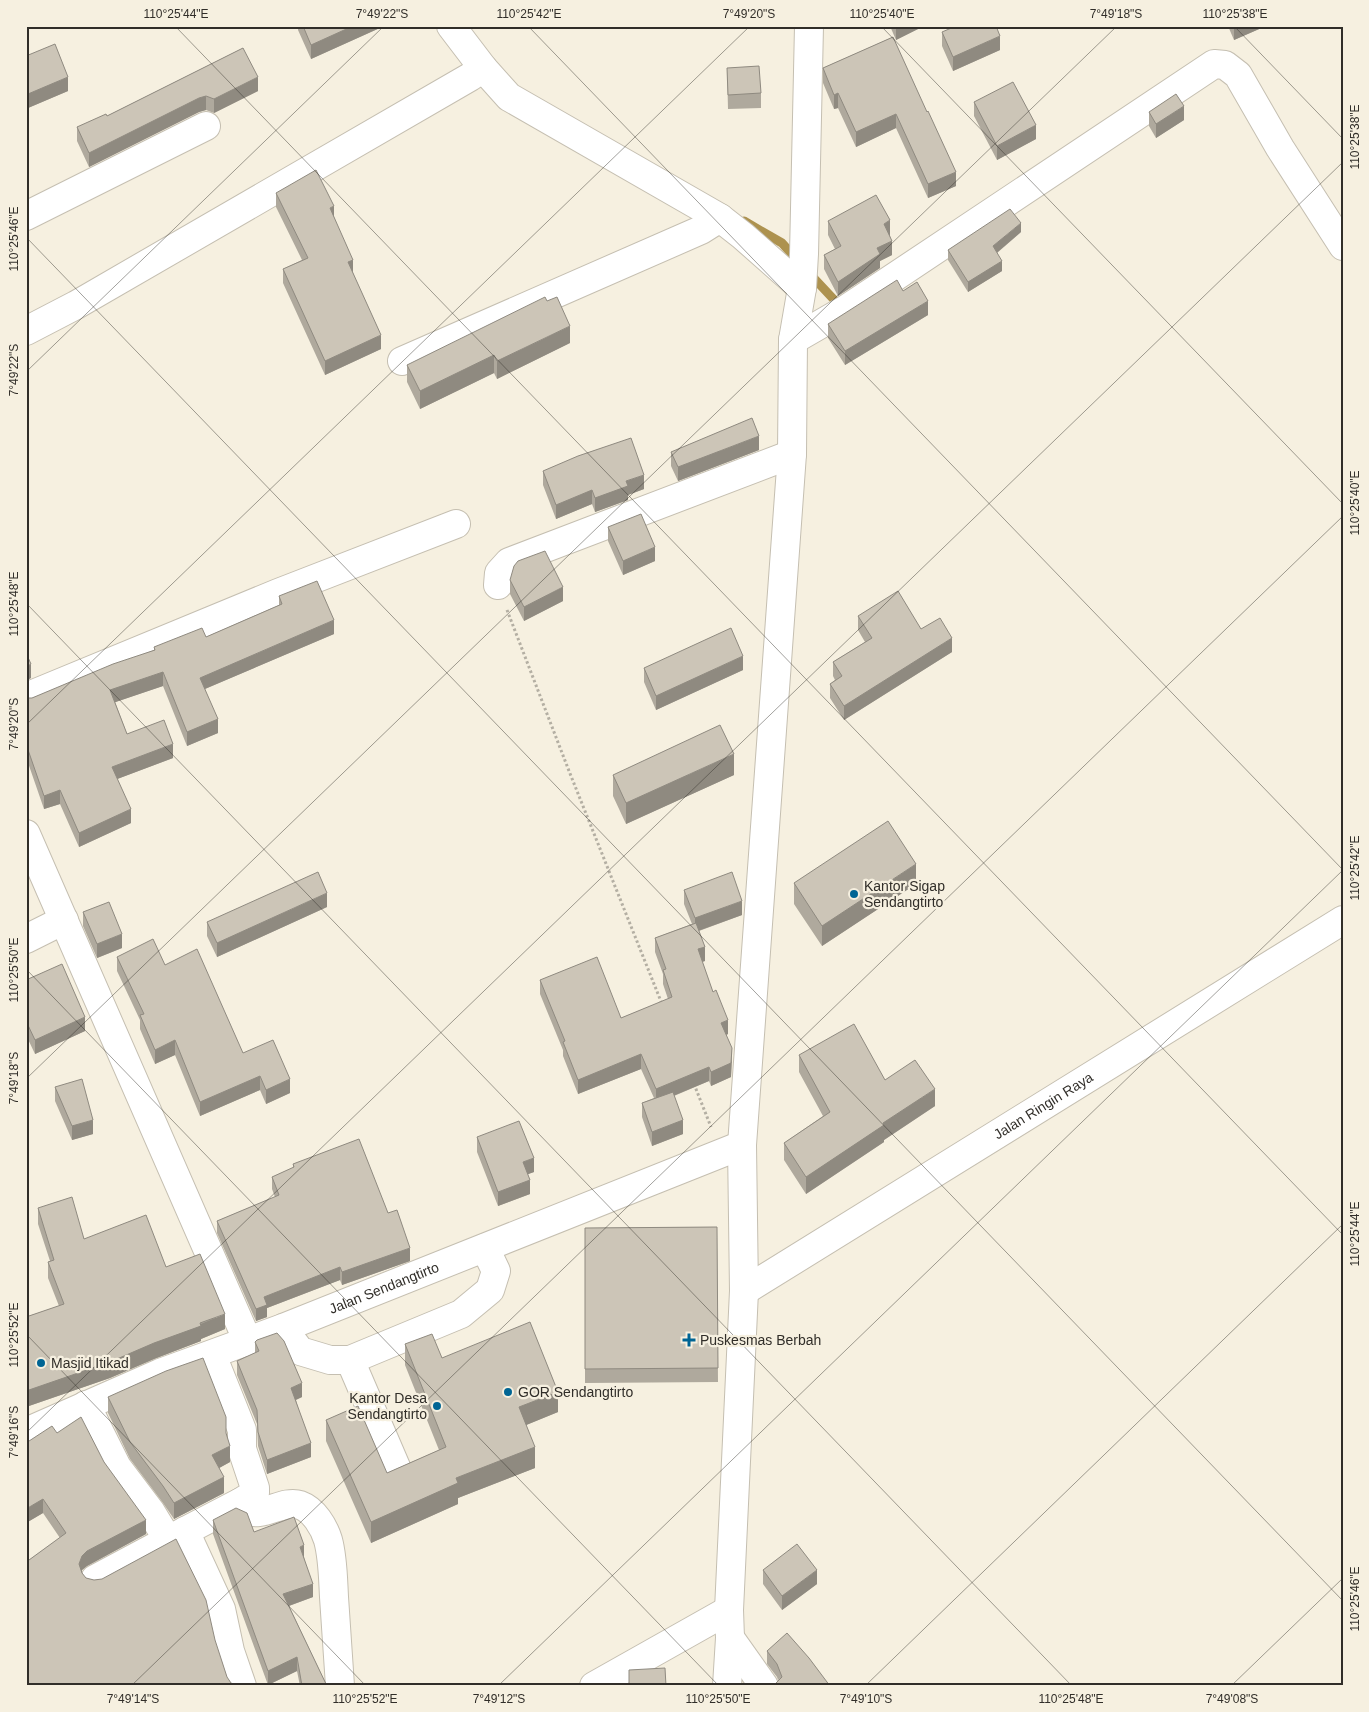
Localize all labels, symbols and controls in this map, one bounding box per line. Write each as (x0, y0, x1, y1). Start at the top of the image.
text: 110°25'44"E (143, 7, 209, 21)
text: 7°49'22"S (356, 7, 408, 21)
text: 110°25'42"E (496, 7, 562, 21)
text: 7°49'20"S (723, 7, 775, 21)
text: 110°25'40"E (849, 7, 915, 21)
text: 7°49'18"S (1090, 7, 1142, 21)
text: 110°25'38"E (1202, 7, 1268, 21)
text: 110°25'38"E (1348, 104, 1362, 170)
text: 110°25'46"E (7, 206, 21, 272)
text: 7°49'22"S (7, 344, 21, 396)
text: 110°25'40"E (1348, 470, 1362, 536)
text: 110°25'48"E (7, 571, 21, 637)
text: 7°49'20"S (7, 698, 21, 750)
text: 110°25'42"E (1348, 835, 1362, 901)
place label: Kantor Sigap Sendangtirto (864, 878, 945, 910)
marker: Kantor Sigap Sendangtirto (848, 888, 860, 900)
text: 110°25'50"E (7, 937, 21, 1003)
text: 7°49'18"S (7, 1052, 21, 1104)
street label: Jalan Ringin Raya (991, 1069, 1096, 1142)
text: 110°25'44"E (1348, 1201, 1362, 1267)
street label: Jalan Sendangtirto (327, 1259, 441, 1317)
text: 110°25'52"E (7, 1302, 21, 1368)
place label: Puskesmas Berbah (700, 1332, 821, 1348)
marker: Puskesmas Berbah (682, 1333, 696, 1347)
place label: Masjid Itikad (51, 1355, 129, 1371)
marker: Masjid Itikad (35, 1357, 47, 1369)
place label: GOR Sendangtirto (518, 1384, 633, 1400)
marker: GOR Sendangtirto (502, 1386, 514, 1398)
place label: Kantor Desa Sendangtirto (348, 1390, 427, 1422)
marker: Kantor Desa Sendangtirto (431, 1400, 443, 1412)
text: 7°49'16"S (7, 1406, 21, 1458)
text: 110°25'46"E (1348, 1566, 1362, 1632)
text: 7°49'14"S (107, 1692, 159, 1706)
text: 110°25'52"E (332, 1692, 398, 1706)
text: 7°49'12"S (473, 1692, 525, 1706)
text: 110°25'50"E (685, 1692, 751, 1706)
text: 7°49'10"S (840, 1692, 892, 1706)
text: 110°25'48"E (1038, 1692, 1104, 1706)
text: 7°49'08"S (1206, 1692, 1258, 1706)

